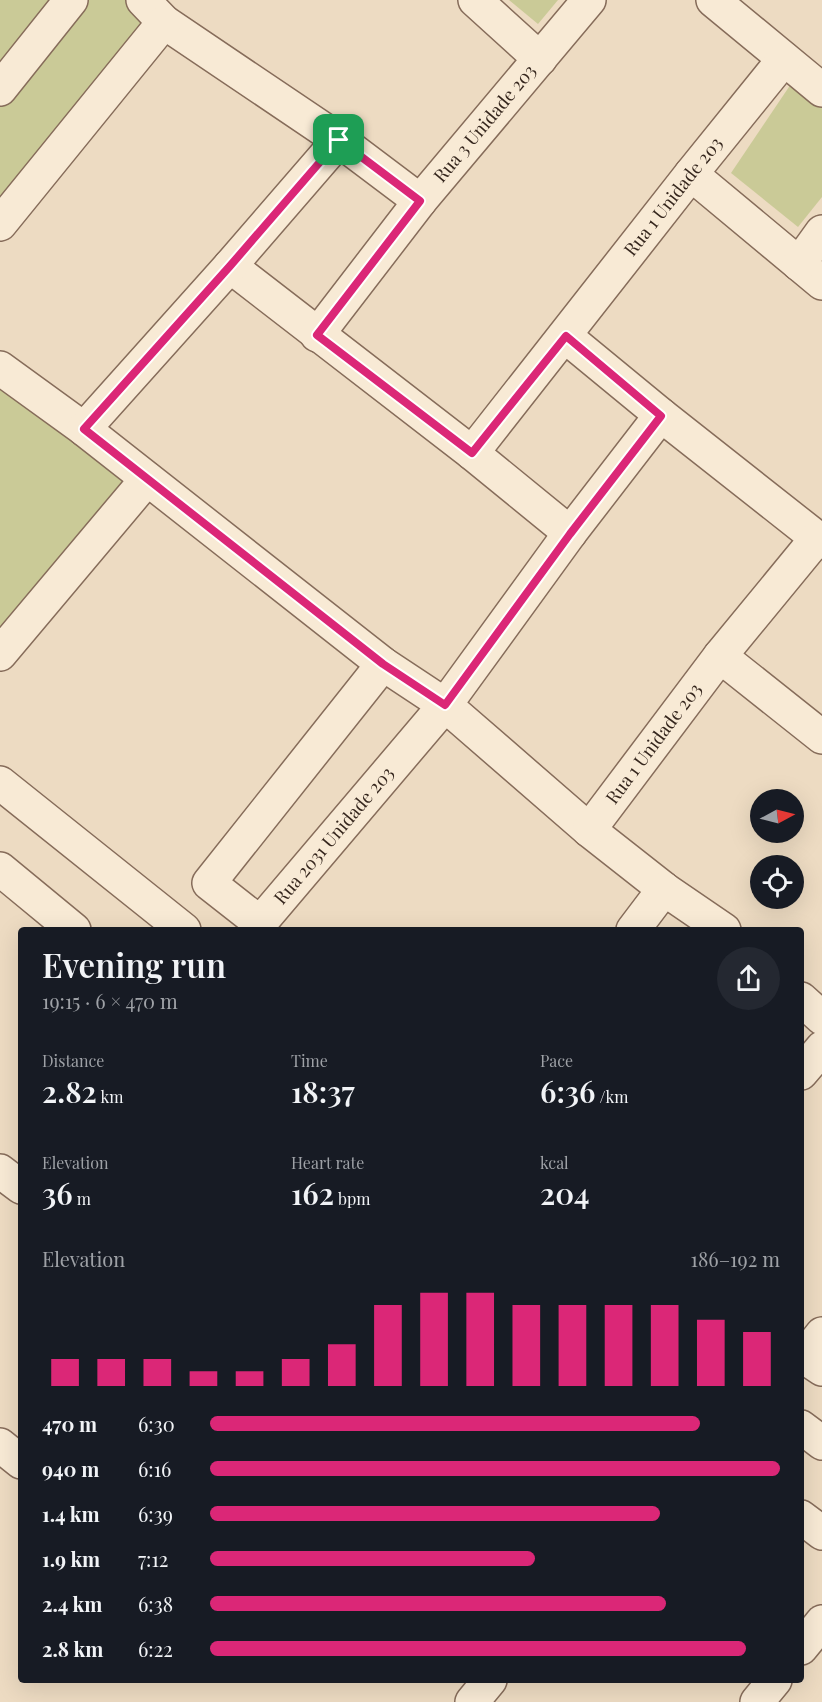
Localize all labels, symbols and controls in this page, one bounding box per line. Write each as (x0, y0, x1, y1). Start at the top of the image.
street label: Rua 3 Unidade 203 (428, 59, 541, 187)
pin (313, 114, 364, 165)
icon: arrive (322, 123, 355, 156)
street label: Rua 1 Unidade 203 (618, 132, 727, 261)
street label: Rua 1 Unidade 203 (600, 678, 707, 809)
street label: Rua 2031 Unidade 203 (268, 761, 398, 909)
north arrow (750, 789, 804, 843)
map controls (750, 789, 804, 909)
button: locate (750, 855, 804, 909)
text: Evening run (42, 942, 226, 986)
button: share (717, 947, 780, 1010)
text: 19:15 · 6 × 470 m (42, 987, 178, 1014)
text: Distance (42, 1050, 104, 1071)
text: Time (291, 1050, 328, 1071)
text: Pace (540, 1050, 573, 1071)
text: 2.82 (42, 1071, 97, 1111)
text: 18:37 (291, 1071, 355, 1111)
text: 6:36 (540, 1071, 596, 1111)
text: km (97, 1086, 123, 1107)
text: /km (596, 1086, 628, 1107)
text: Elevation (42, 1152, 109, 1173)
text: Heart rate (291, 1152, 364, 1173)
text: kcal (540, 1152, 569, 1173)
text: 36 (42, 1173, 73, 1213)
text: 162 (291, 1173, 334, 1213)
text: 204 (540, 1173, 589, 1213)
text: m (73, 1188, 91, 1209)
text: bpm (334, 1188, 371, 1209)
text: Elevation (42, 1245, 125, 1272)
text: 186–192 m (691, 1245, 780, 1272)
text: 470 m (42, 1410, 97, 1437)
text: 6:30 (138, 1410, 175, 1437)
text: 940 m (42, 1455, 99, 1482)
text: 6:16 (138, 1455, 171, 1482)
text: 1.4 km (42, 1500, 100, 1527)
text: 6:39 (138, 1500, 173, 1527)
text: 1.9 km (42, 1545, 100, 1572)
text: 7:12 (138, 1545, 168, 1572)
text: 2.4 km (42, 1590, 102, 1617)
text: 6:38 (138, 1590, 173, 1617)
text: 2.8 km (42, 1635, 103, 1662)
text: 6:22 (138, 1635, 173, 1662)

